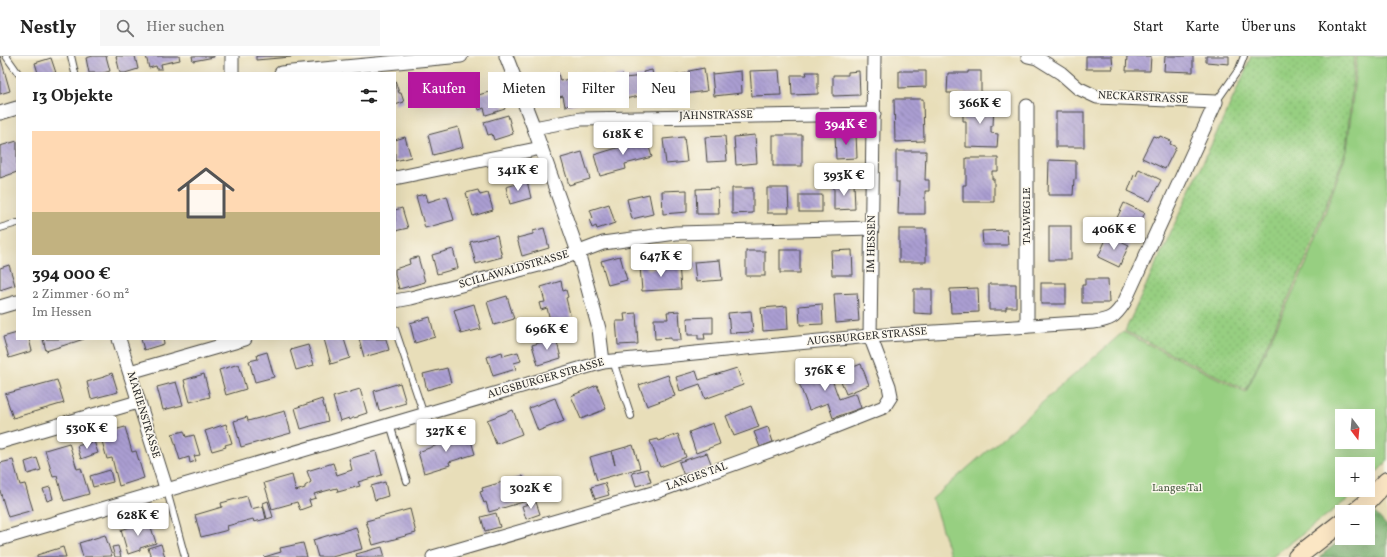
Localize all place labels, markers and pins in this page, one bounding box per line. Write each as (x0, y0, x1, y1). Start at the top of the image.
pin: 366K € (947, 91, 1013, 125)
pin: 394K € (813, 112, 879, 146)
pin: 618K € (590, 122, 656, 156)
pin: 341K € (485, 158, 551, 192)
pin: 393K € (811, 163, 877, 197)
pin: 406K € (1081, 217, 1147, 251)
pin: 647K € (628, 244, 694, 278)
pin: 696K € (514, 317, 580, 351)
pin: 376K € (792, 358, 858, 392)
pin: 530K € (54, 416, 120, 450)
pin: 327K € (413, 419, 479, 453)
pin: 302K € (498, 476, 564, 510)
pin: 628K € (105, 503, 171, 537)

